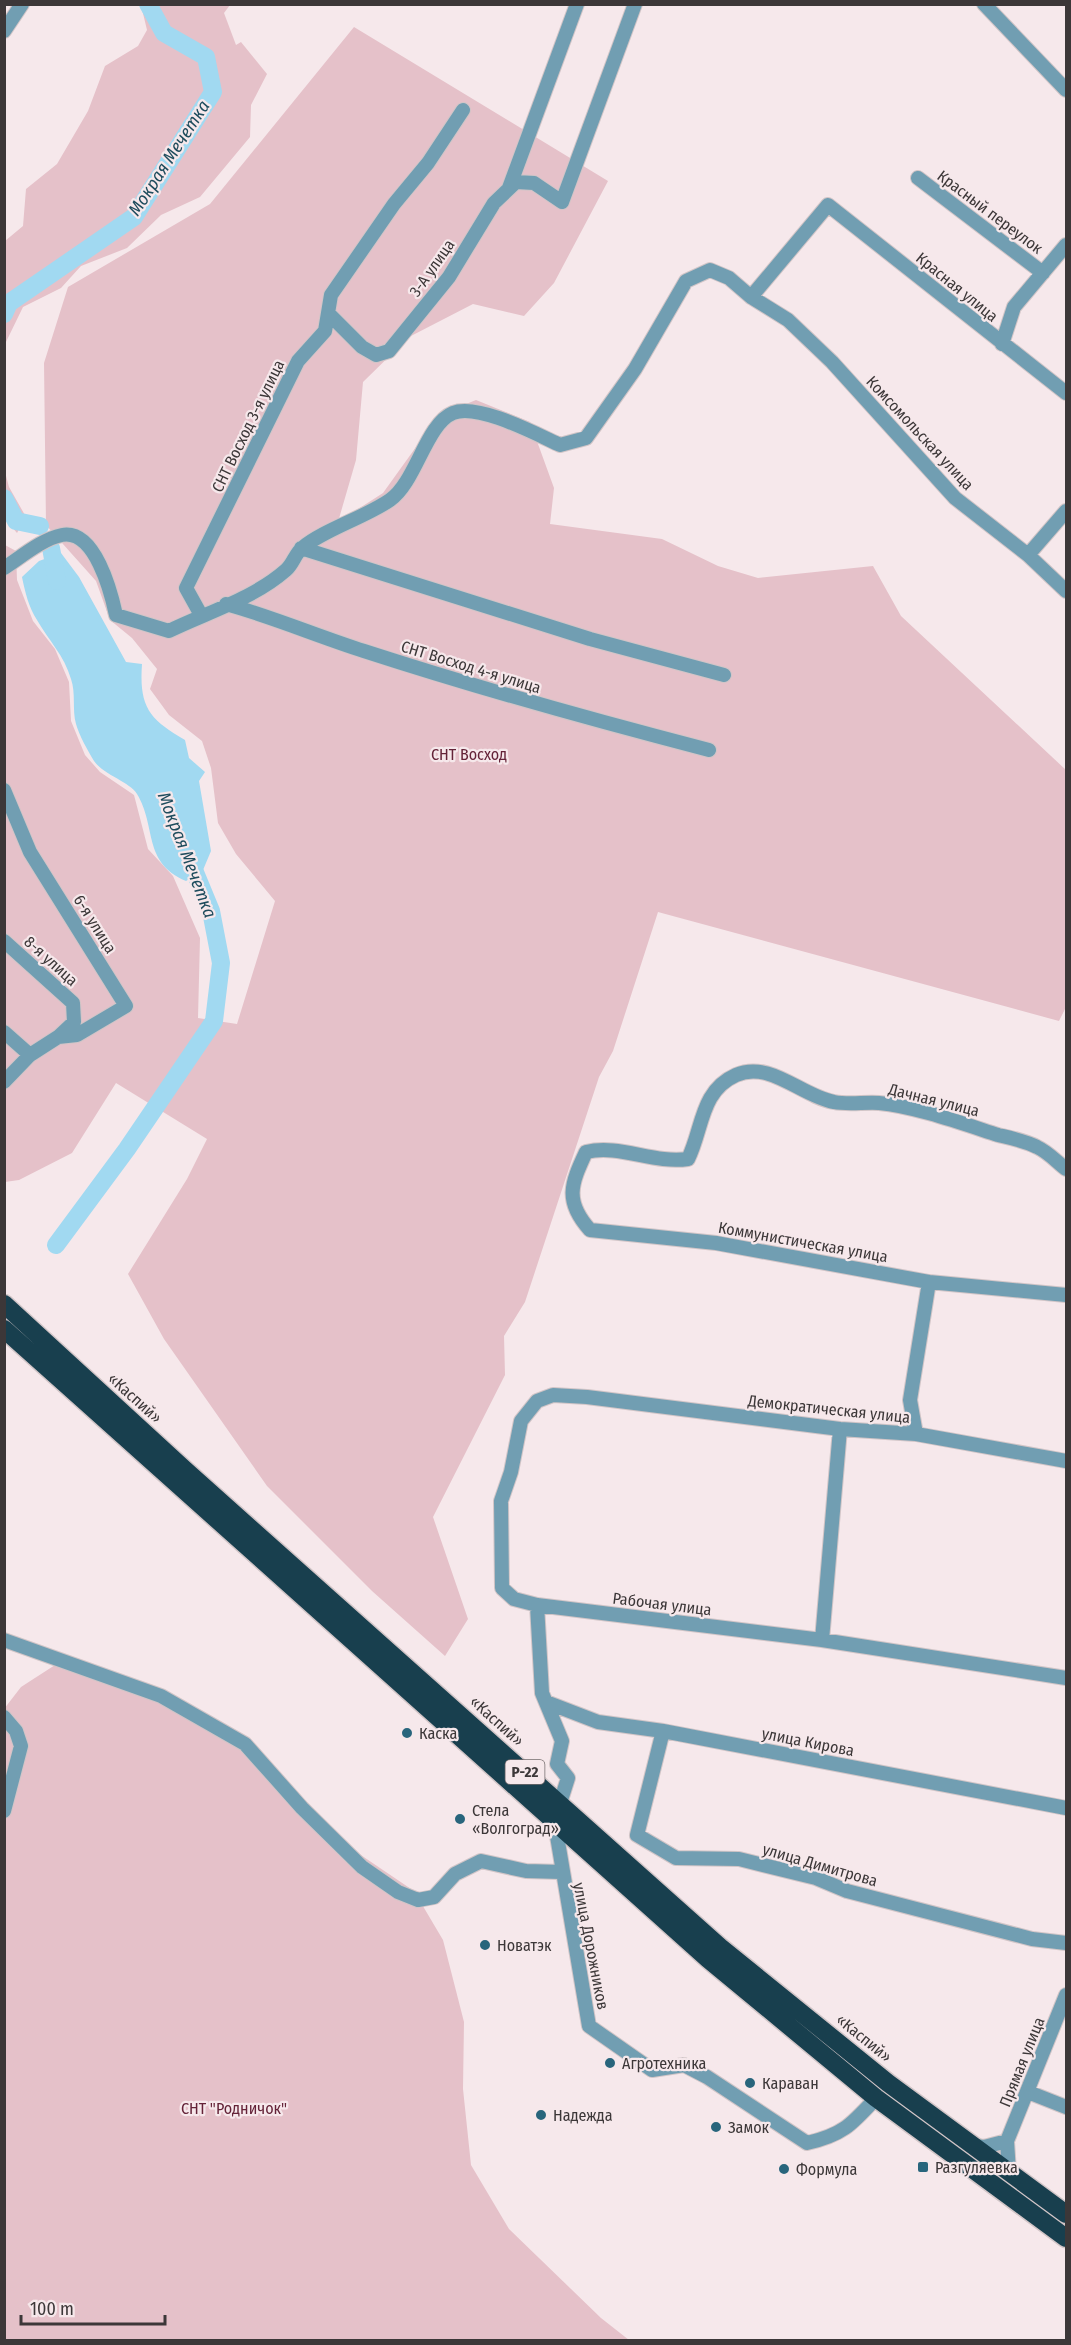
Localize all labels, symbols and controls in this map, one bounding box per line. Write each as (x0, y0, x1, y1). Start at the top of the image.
water label: Мокрая Мечетка (124, 96, 214, 220)
street label: Красный переулок (934, 166, 1047, 258)
street label: 3-А улица (406, 236, 459, 300)
street label: Красная улица (912, 248, 1002, 326)
street label: СНТ Восход 3-я улица (208, 357, 288, 495)
street label: Комсомольская улица (862, 372, 978, 494)
street label: СНТ Восход 4-я улица (399, 637, 543, 697)
park label: СНТ Восход (431, 745, 507, 764)
water label: Мокрая Мечетка (153, 789, 221, 921)
street label: 6-я улица (70, 891, 120, 957)
street label: 8-я улица (20, 932, 82, 990)
street label: Дачная улица (886, 1079, 981, 1120)
street label: Коммунистическая улица (717, 1218, 889, 1266)
street label: «Каспий» (104, 1369, 166, 1427)
street label: Демократическая улица (746, 1391, 911, 1427)
street label: Рабочая улица (611, 1589, 713, 1620)
street label: «Каспий» (466, 1692, 528, 1750)
place label: Каска (419, 1724, 457, 1743)
street label: улица Кирова (760, 1724, 856, 1760)
marker: Каска (400, 1726, 414, 1740)
road number: Р-22 (506, 1760, 544, 1784)
place label: Стела «Волгоград» (472, 1801, 559, 1838)
marker: Стела «Волгоград» (453, 1812, 467, 1826)
street label: улица Димитрова (760, 1839, 880, 1891)
street label: улица Дорожников (569, 1881, 613, 2011)
place label: Новатэк (497, 1936, 552, 1955)
marker: Новатэк (478, 1938, 492, 1952)
street label: «Каспий» (832, 2010, 896, 2066)
street label: Прямая улица (995, 2014, 1049, 2110)
place label: Агротехника (622, 2054, 706, 2073)
marker: Агротехника (603, 2056, 617, 2070)
place label: Караван (762, 2074, 819, 2093)
marker: Караван (743, 2076, 757, 2090)
park label: СНТ "Родничок" (181, 2099, 287, 2118)
place label: Надежда (553, 2106, 613, 2125)
marker: Надежда (534, 2108, 548, 2122)
place label: Замок (728, 2118, 770, 2137)
marker: Замок (709, 2120, 723, 2134)
place label: Разгуляевка (935, 2158, 1018, 2177)
place label: Формула (796, 2160, 858, 2179)
marker: Разгуляевка (916, 2160, 930, 2174)
marker: Формула (777, 2162, 791, 2176)
scale bar (21, 2288, 165, 2326)
text: 100 m (30, 2298, 74, 2320)

